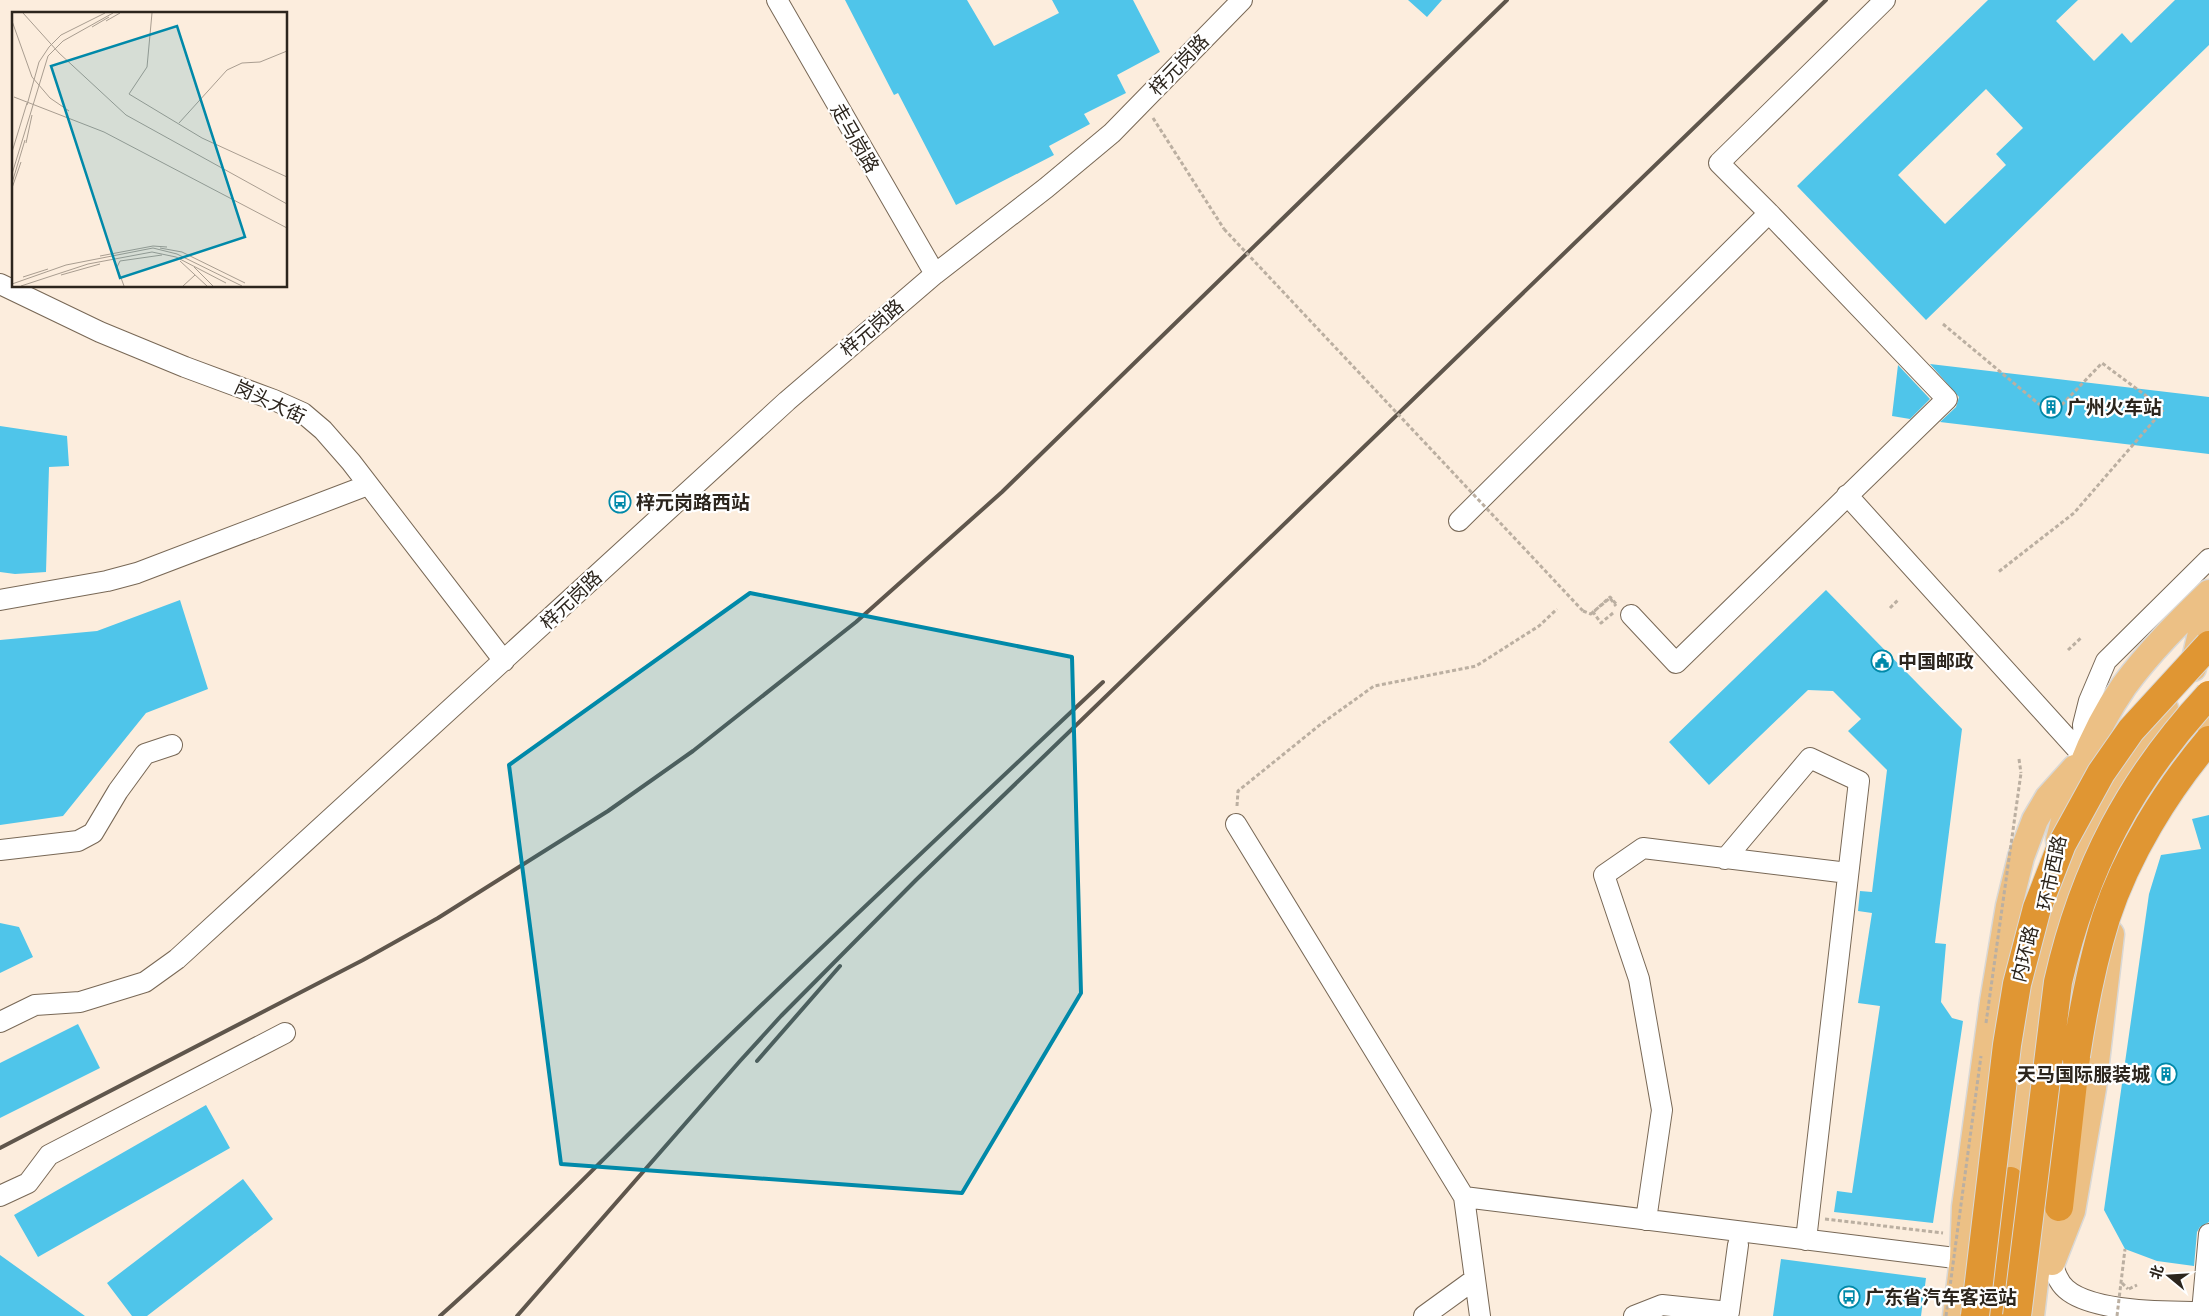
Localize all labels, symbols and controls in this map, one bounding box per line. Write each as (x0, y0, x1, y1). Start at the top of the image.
inset map (12, 12, 288, 288)
street label: 梓元岗路 (1143, 28, 1215, 102)
street label: 走马岗路 (824, 98, 886, 178)
street label: 梓元岗路 (834, 293, 910, 363)
street label: 岗头大街 (230, 374, 310, 430)
place label: 广州火车站 (2067, 394, 2162, 421)
building icon: 广州火车站 (2039, 395, 2063, 419)
place label: 梓元岗路西站 (636, 489, 750, 516)
bus stop icon: 梓元岗路西站 (608, 490, 632, 514)
street label: 梓元岗路 (534, 564, 608, 636)
place label: 中国邮政 (1898, 648, 1974, 675)
public building icon: 中国邮政 (1870, 649, 1894, 673)
street label: 环市西路 (2031, 833, 2073, 913)
street label: 内环路 (2005, 923, 2045, 985)
place label: 天马国际服装城 (2017, 1061, 2150, 1088)
building icon: 天马国际服装城 (2154, 1062, 2178, 1086)
north arrow (2144, 1251, 2194, 1301)
text: 北 (2145, 1262, 2168, 1282)
place label: 广东省汽车客运站 (1865, 1284, 2017, 1311)
bus stop icon: 广东省汽车客运站 (1837, 1285, 1861, 1309)

